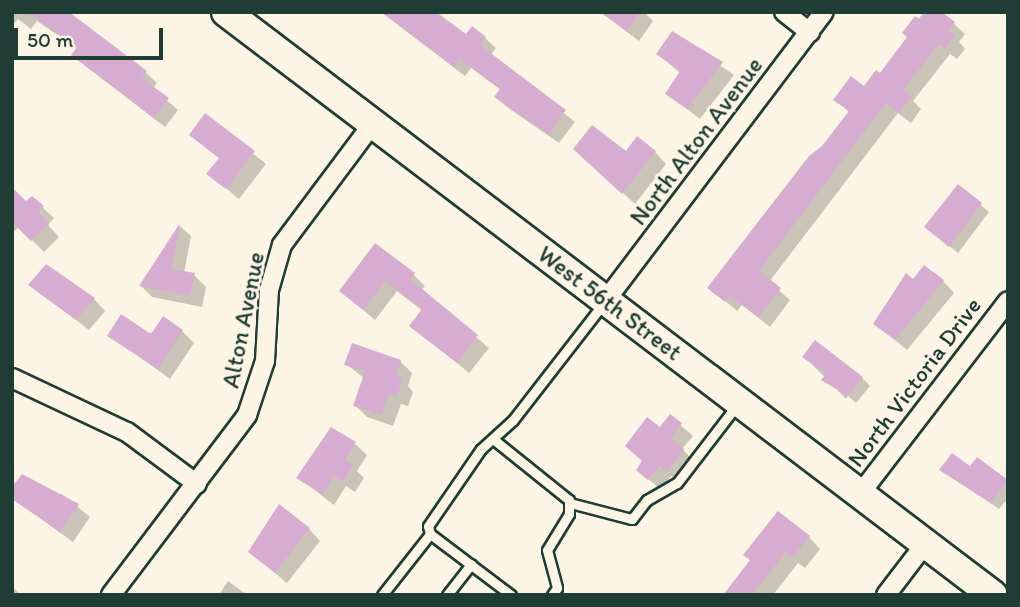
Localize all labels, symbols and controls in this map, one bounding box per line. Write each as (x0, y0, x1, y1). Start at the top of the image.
scale bar (18, 14, 166, 58)
text: 50 m (27, 27, 73, 52)
street label: North Alton Avenue (624, 51, 768, 231)
street label: West 56th Street (533, 240, 687, 366)
street label: Alton Avenue (216, 250, 270, 390)
street label: North Victoria Drive (841, 291, 987, 473)

